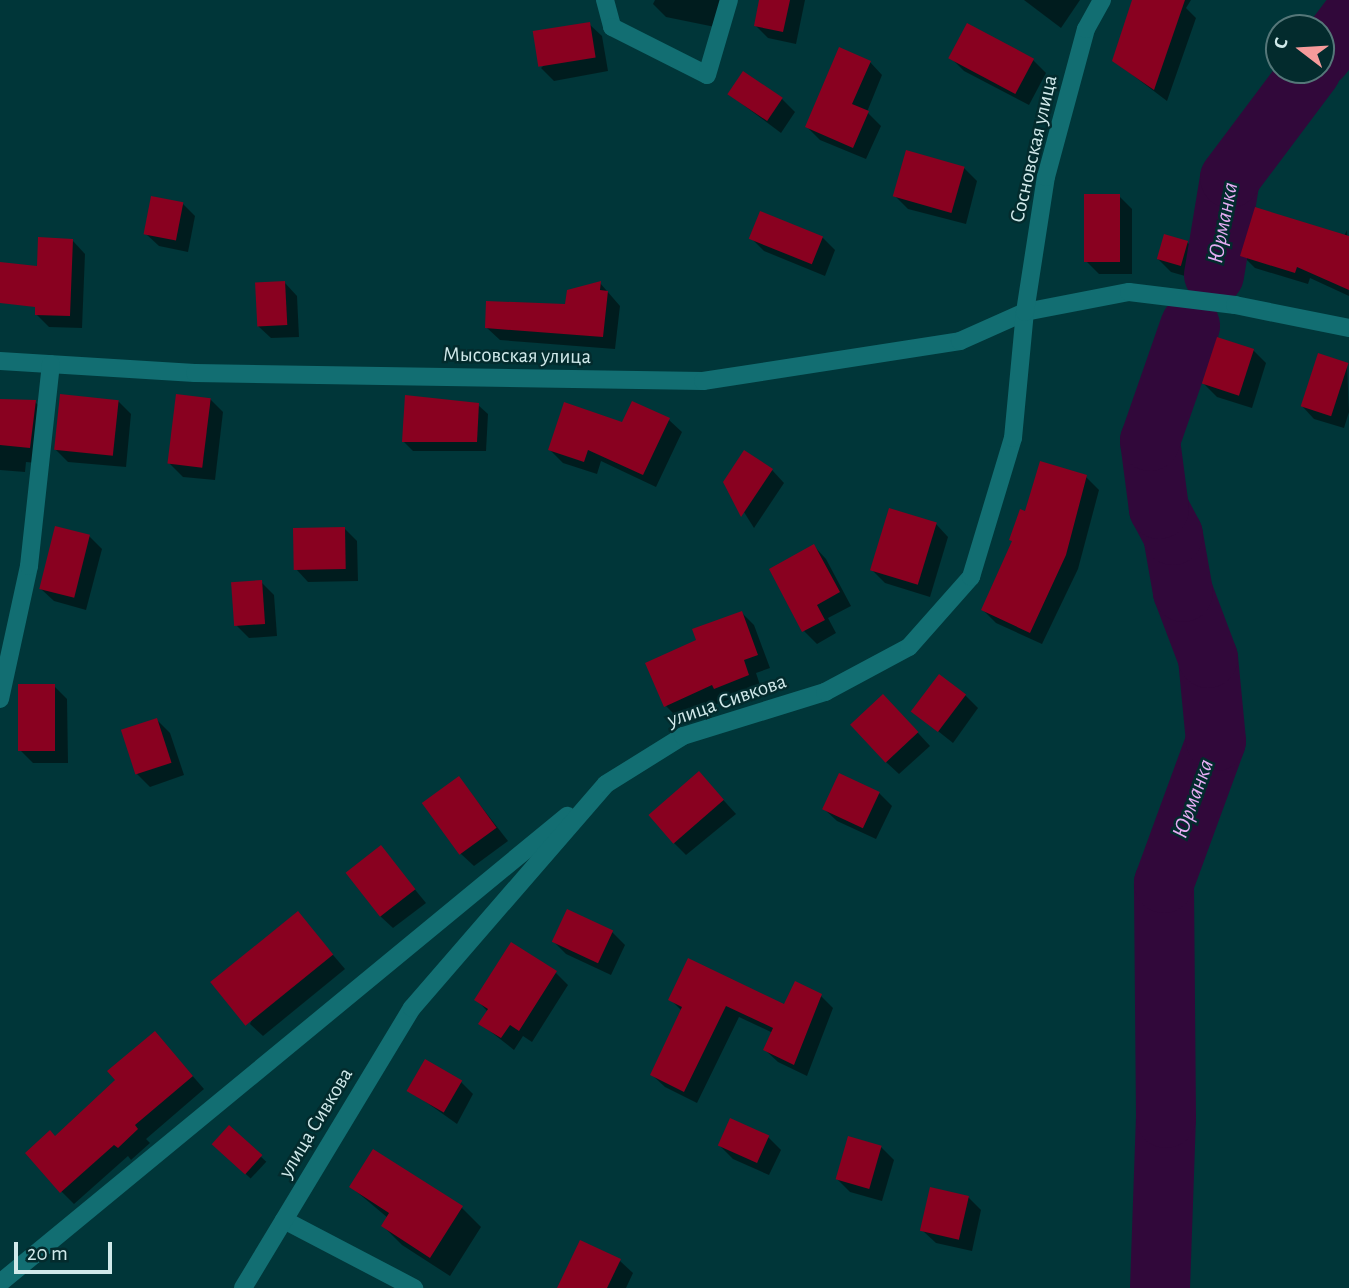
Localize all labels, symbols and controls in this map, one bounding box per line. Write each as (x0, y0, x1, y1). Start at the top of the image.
north arrow (1265, 14, 1335, 84)
text: С (1271, 36, 1292, 51)
street label: Сосновская улица (1005, 73, 1063, 225)
water label: Юрманка (1203, 180, 1245, 266)
street label: Мысовская улица (443, 342, 591, 370)
street label: улица Сивкова (664, 669, 790, 733)
water label: Юрманка (1167, 756, 1221, 842)
street label: улица Сивкова (273, 1063, 359, 1183)
scale bar (18, 1228, 116, 1272)
text: 20 m (27, 1243, 68, 1264)

